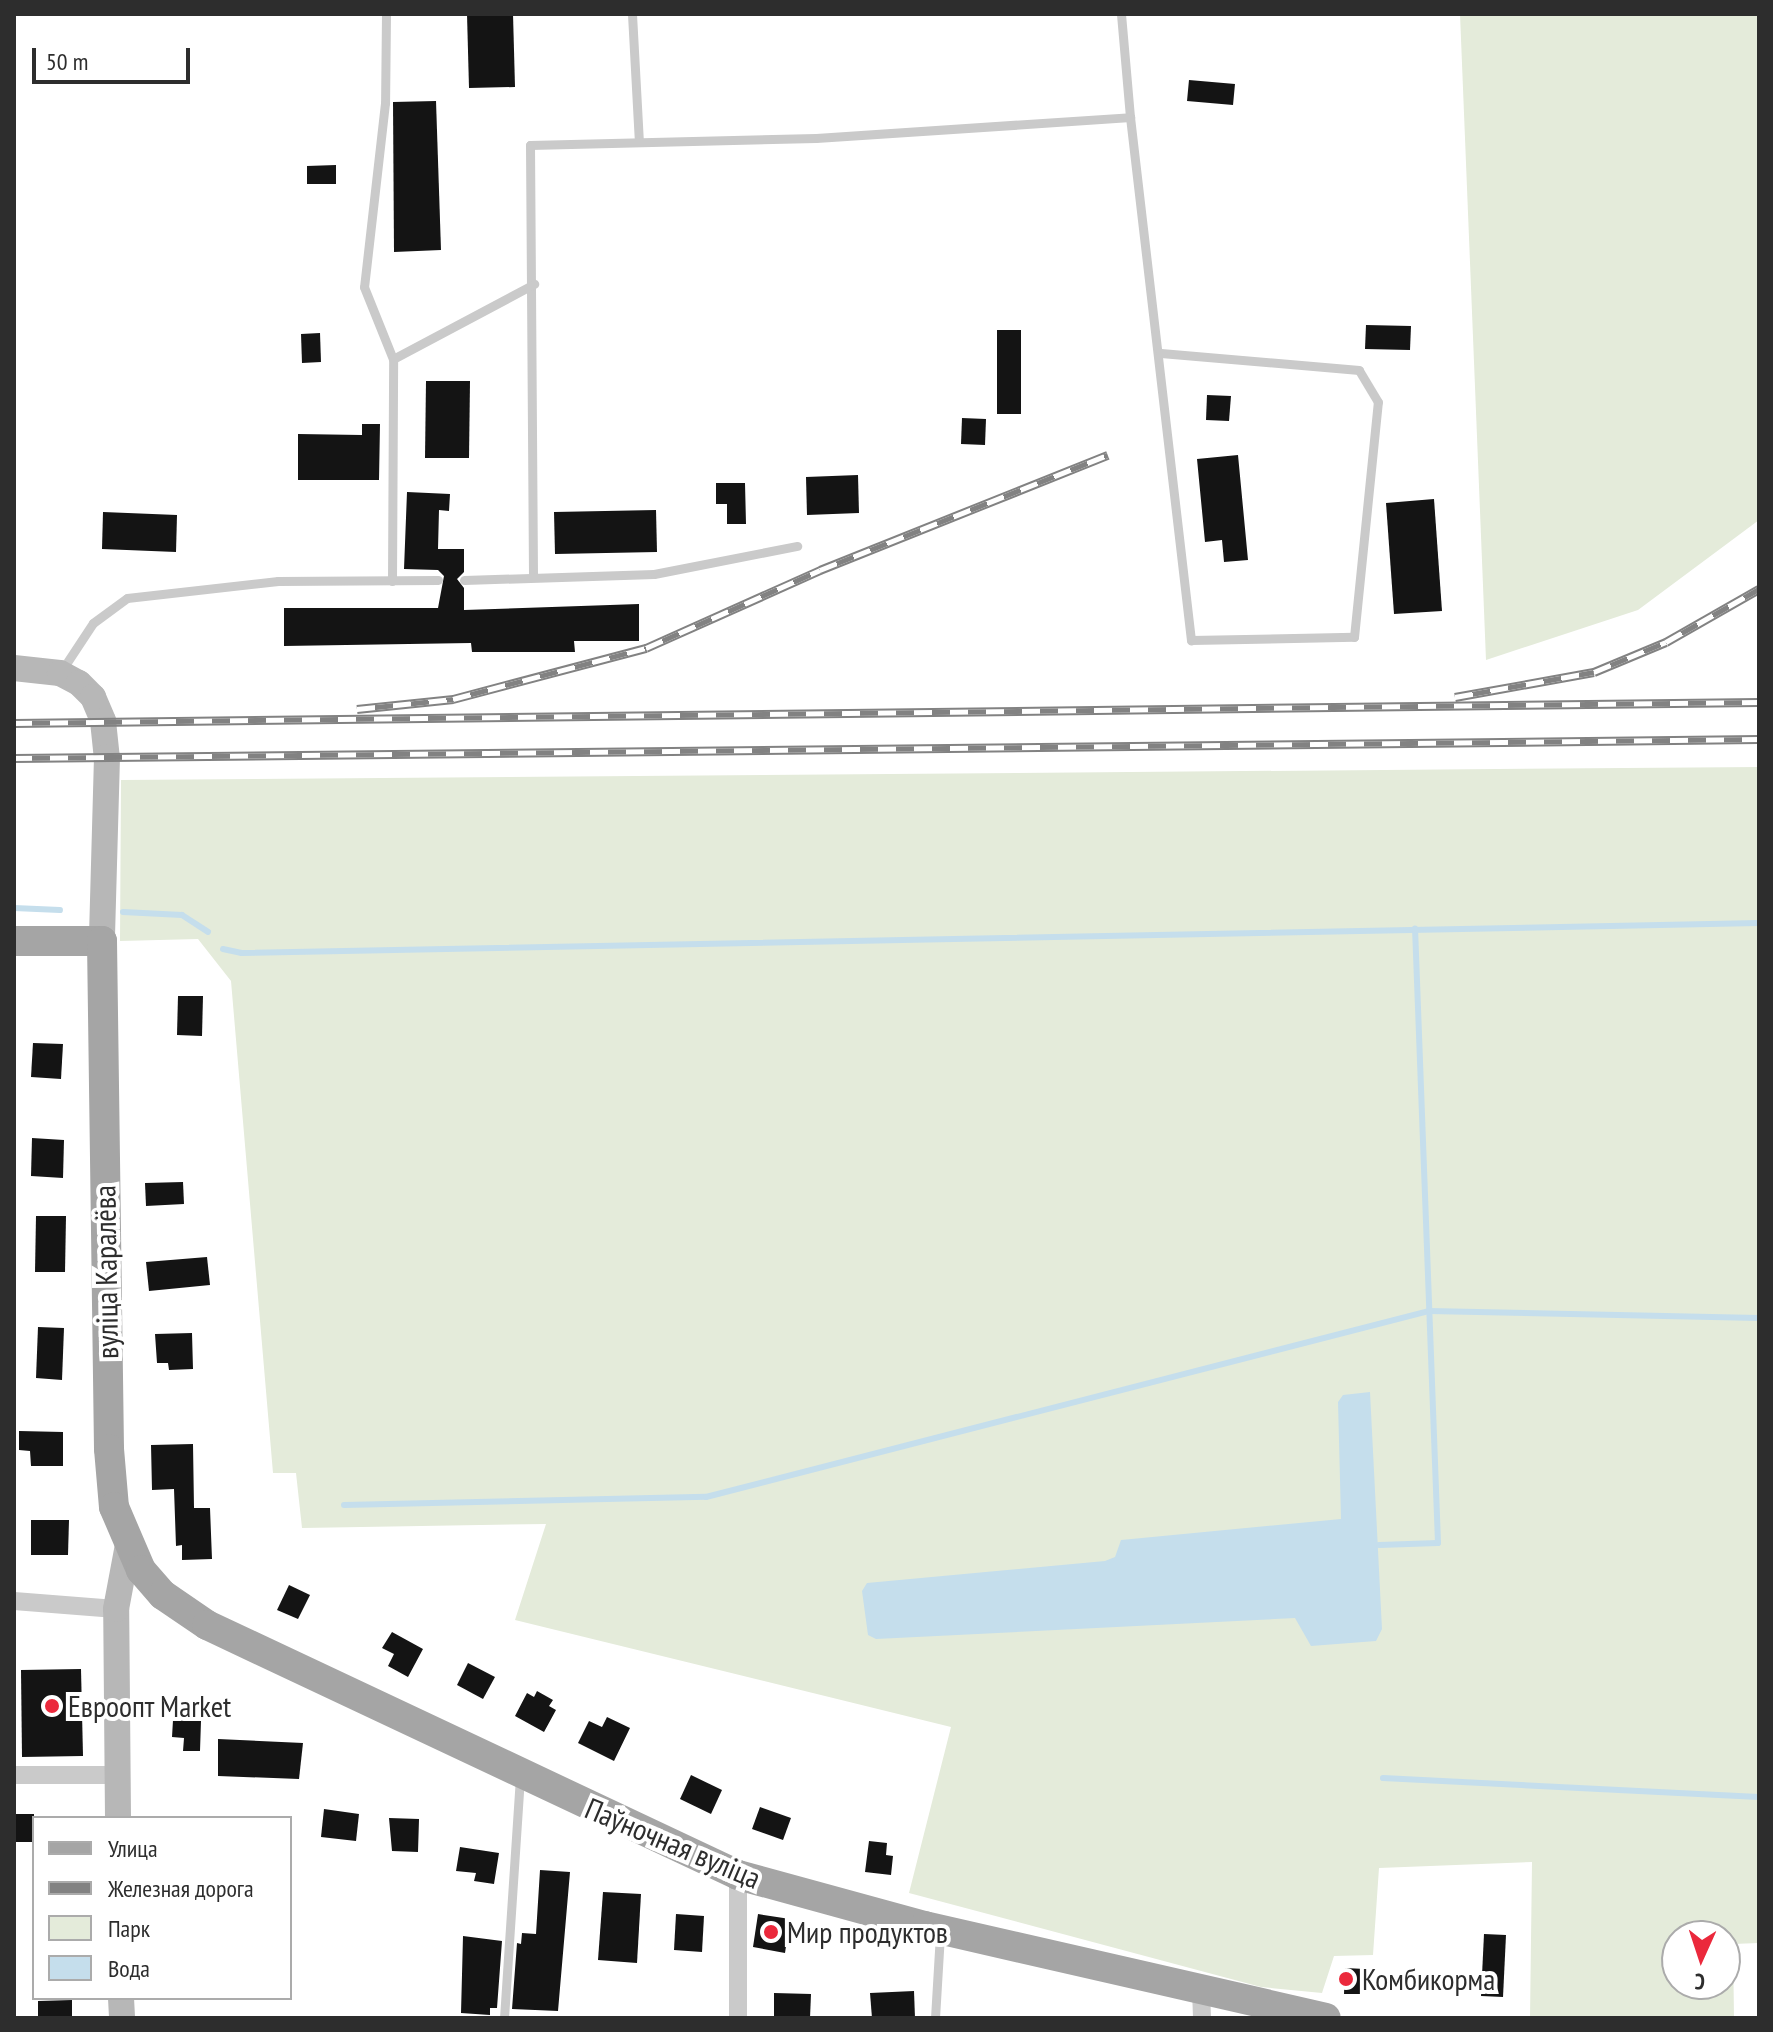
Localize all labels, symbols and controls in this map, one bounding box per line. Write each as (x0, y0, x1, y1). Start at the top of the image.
scale bar (36, 32, 194, 82)
text: 50 m (46, 46, 88, 77)
street label: вуліца Каралёва (86, 1185, 126, 1359)
place label: Евроопт Market (68, 1688, 232, 1724)
marker: Евроопт Market (43, 1697, 61, 1715)
street label: Паўночная вуліца (580, 1790, 766, 1896)
legend (32, 1816, 292, 2000)
text: Улица (108, 1833, 158, 1864)
text: Железная дорога (108, 1873, 254, 1904)
text: Парк (108, 1913, 150, 1944)
place label: Мир продуктов (787, 1914, 948, 1950)
north arrow (1661, 1920, 1741, 2000)
marker: Мир продуктов (762, 1923, 780, 1941)
text: Вода (108, 1953, 150, 1984)
place label: Комбикорма (1362, 1961, 1495, 1997)
text: С (1694, 1968, 1706, 1996)
marker: Комбикорма (1337, 1970, 1355, 1988)

